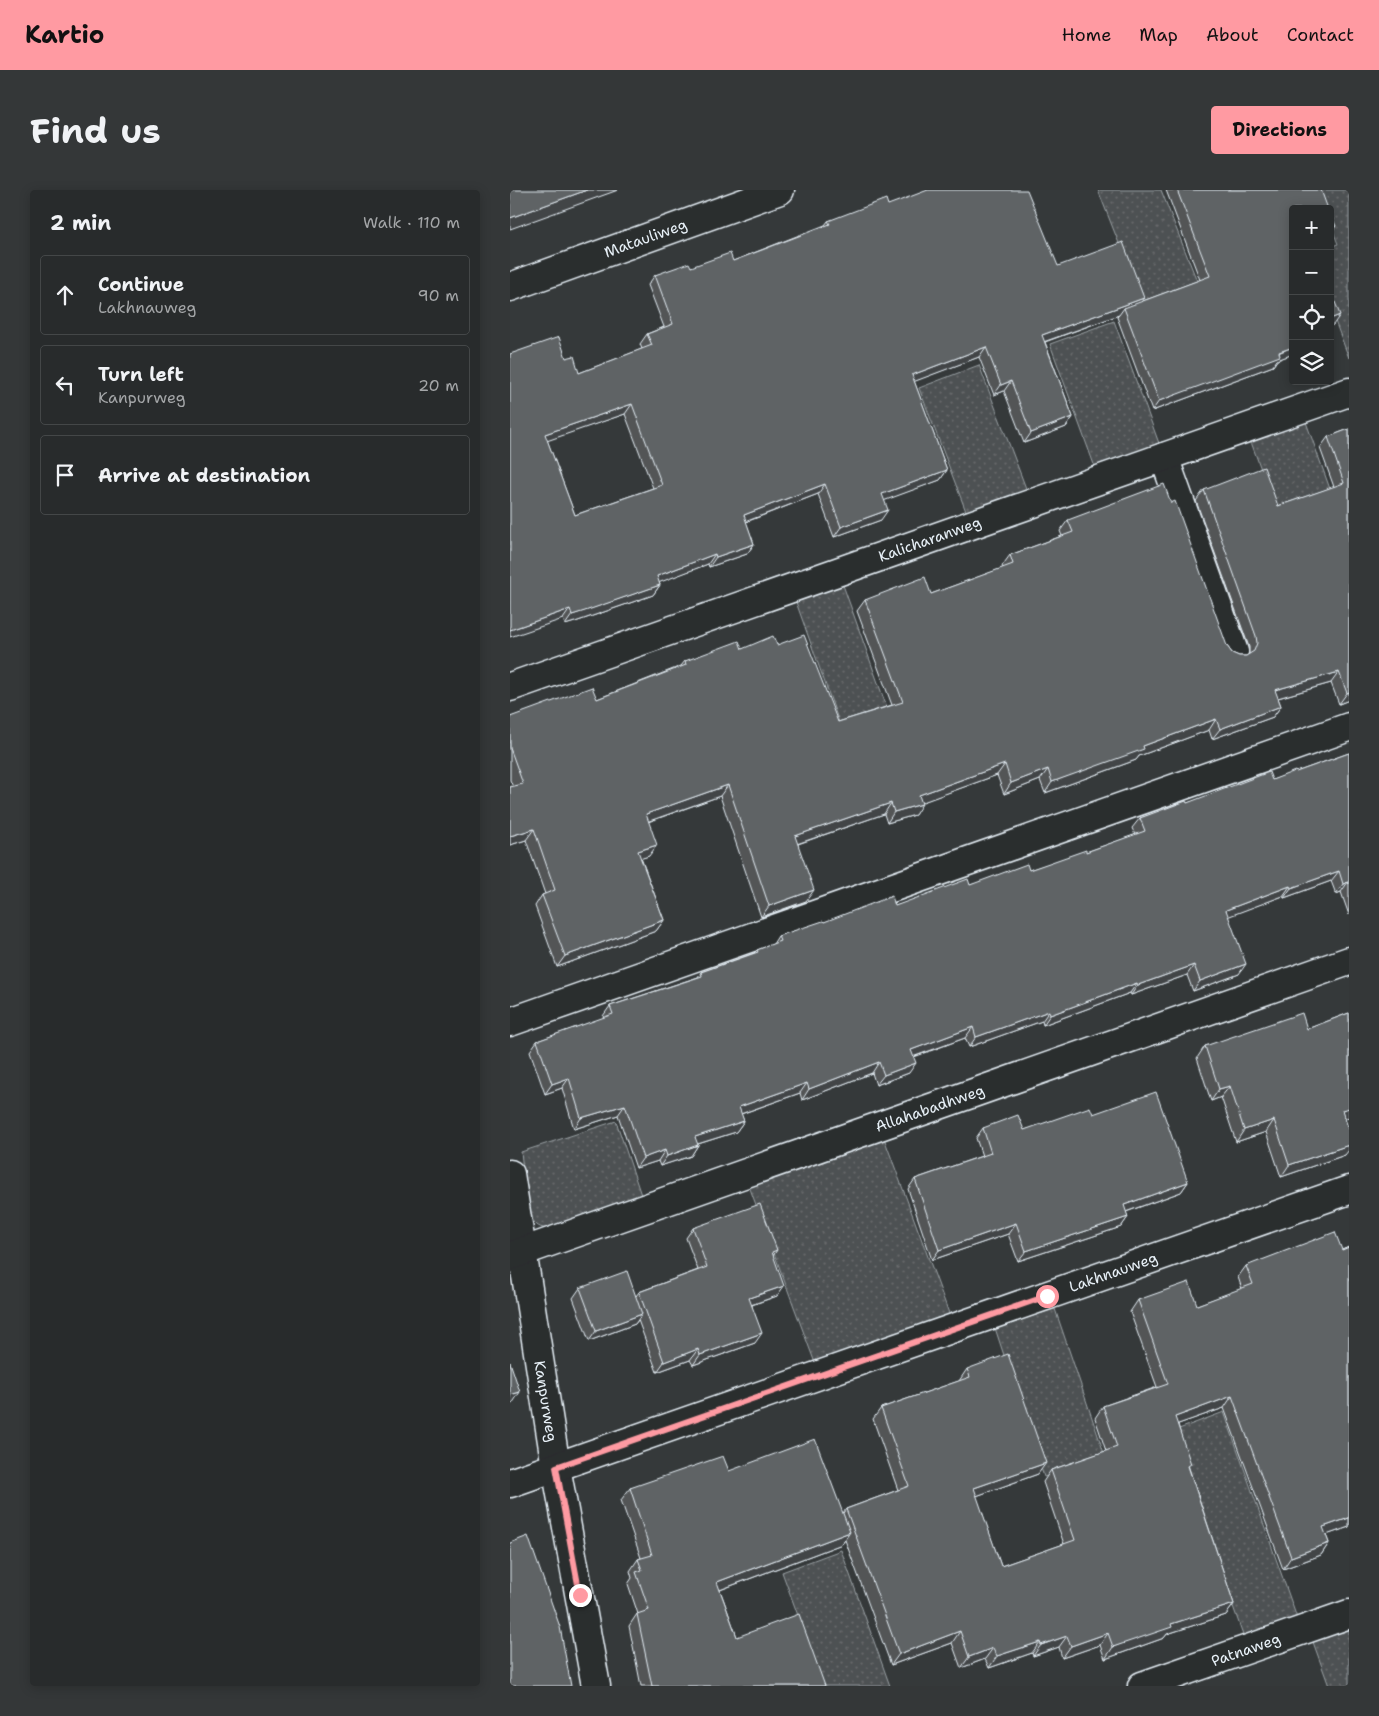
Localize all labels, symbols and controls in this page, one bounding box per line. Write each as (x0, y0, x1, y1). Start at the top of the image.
text: Kartio (25, 19, 104, 51)
text: Home (1062, 23, 1111, 47)
text: Map (1139, 23, 1178, 47)
text: About (1206, 23, 1259, 47)
text: Contact (1287, 23, 1354, 47)
button: Directions (1211, 106, 1349, 154)
text: Find us (30, 107, 161, 154)
map controls (1289, 205, 1334, 385)
button: + (1289, 205, 1334, 250)
text: 2 min (50, 209, 111, 237)
text: Walk · 110 m (363, 212, 460, 233)
street label: Matauliweg (601, 214, 690, 262)
button: − (1289, 250, 1334, 295)
text: Continue (98, 272, 184, 297)
icon: ahead (51, 281, 79, 309)
text: 90 m (418, 285, 459, 306)
button: locate (1289, 295, 1334, 340)
text: Lakhnauweg (98, 297, 196, 318)
button: layers (1289, 340, 1334, 385)
text: Turn left (98, 362, 184, 387)
icon: left (51, 371, 79, 399)
text: 20 m (418, 375, 459, 396)
text: Kanpurweg (98, 387, 186, 408)
icon: arrive (51, 461, 79, 489)
text: Arrive at destination (98, 463, 310, 488)
street label: Kalicharanweg (876, 512, 984, 567)
street label: Allahabadhweg (873, 1080, 987, 1137)
street label: Lakhnauweg (1066, 1248, 1160, 1297)
route start (1036, 1285, 1059, 1308)
street label: Kanpurweg (529, 1359, 562, 1443)
route end (569, 1584, 592, 1607)
street label: Patnaweg (1209, 1629, 1283, 1671)

